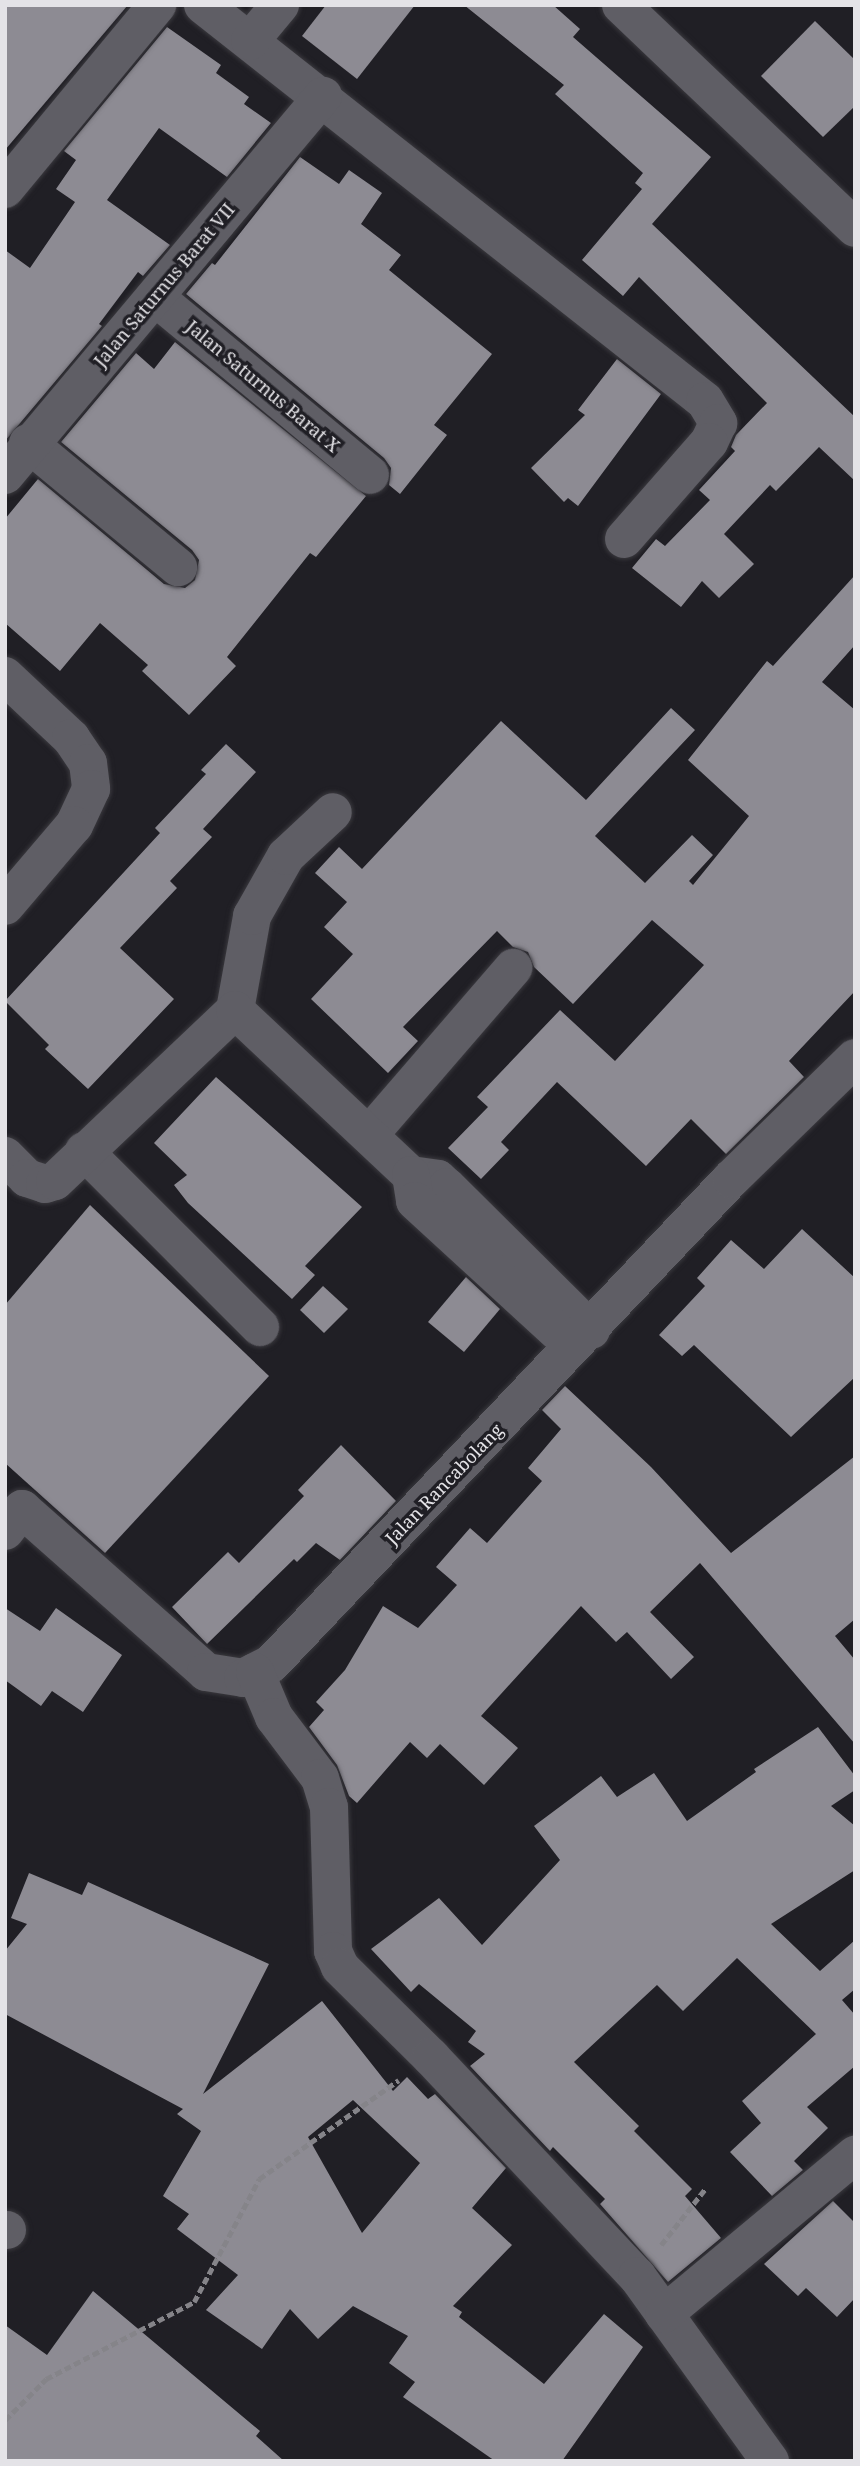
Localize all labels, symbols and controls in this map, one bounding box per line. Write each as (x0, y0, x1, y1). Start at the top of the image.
street label: Jalan Saturnus Barat VII (89, 199, 239, 371)
street label: Jalan Saturnus Barat X (182, 315, 344, 457)
street label: Jalan Rancabolang (381, 1419, 507, 1549)

